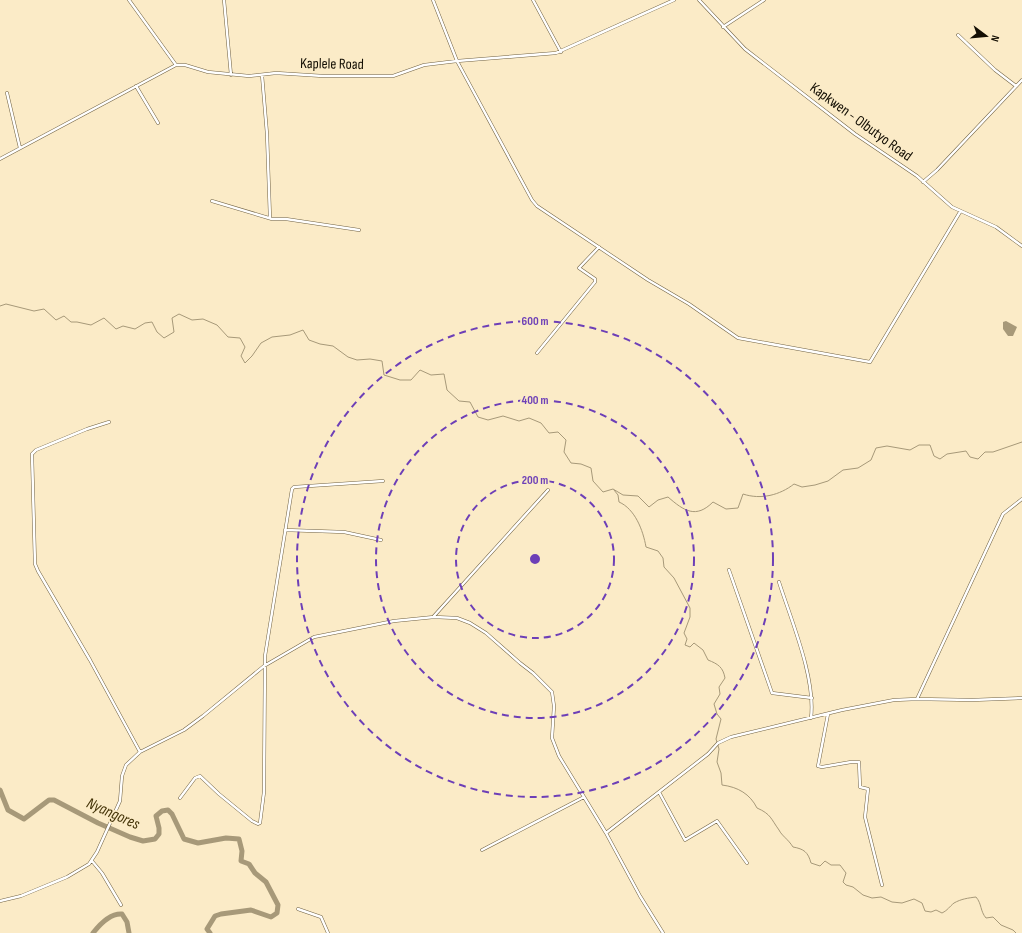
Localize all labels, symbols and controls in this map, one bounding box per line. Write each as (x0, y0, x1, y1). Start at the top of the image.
north arrow (966, 16, 1006, 56)
text: N (988, 34, 1002, 43)
street label: Kaplele Road (300, 54, 364, 74)
street label: Kapkwen - Olbutyo Road (806, 78, 916, 166)
text: 600 m (522, 314, 548, 329)
text: 400 m (522, 393, 548, 408)
text: 200 m (522, 473, 548, 488)
centre of rings (528, 552, 542, 566)
water label: Nyangores (83, 794, 143, 834)

